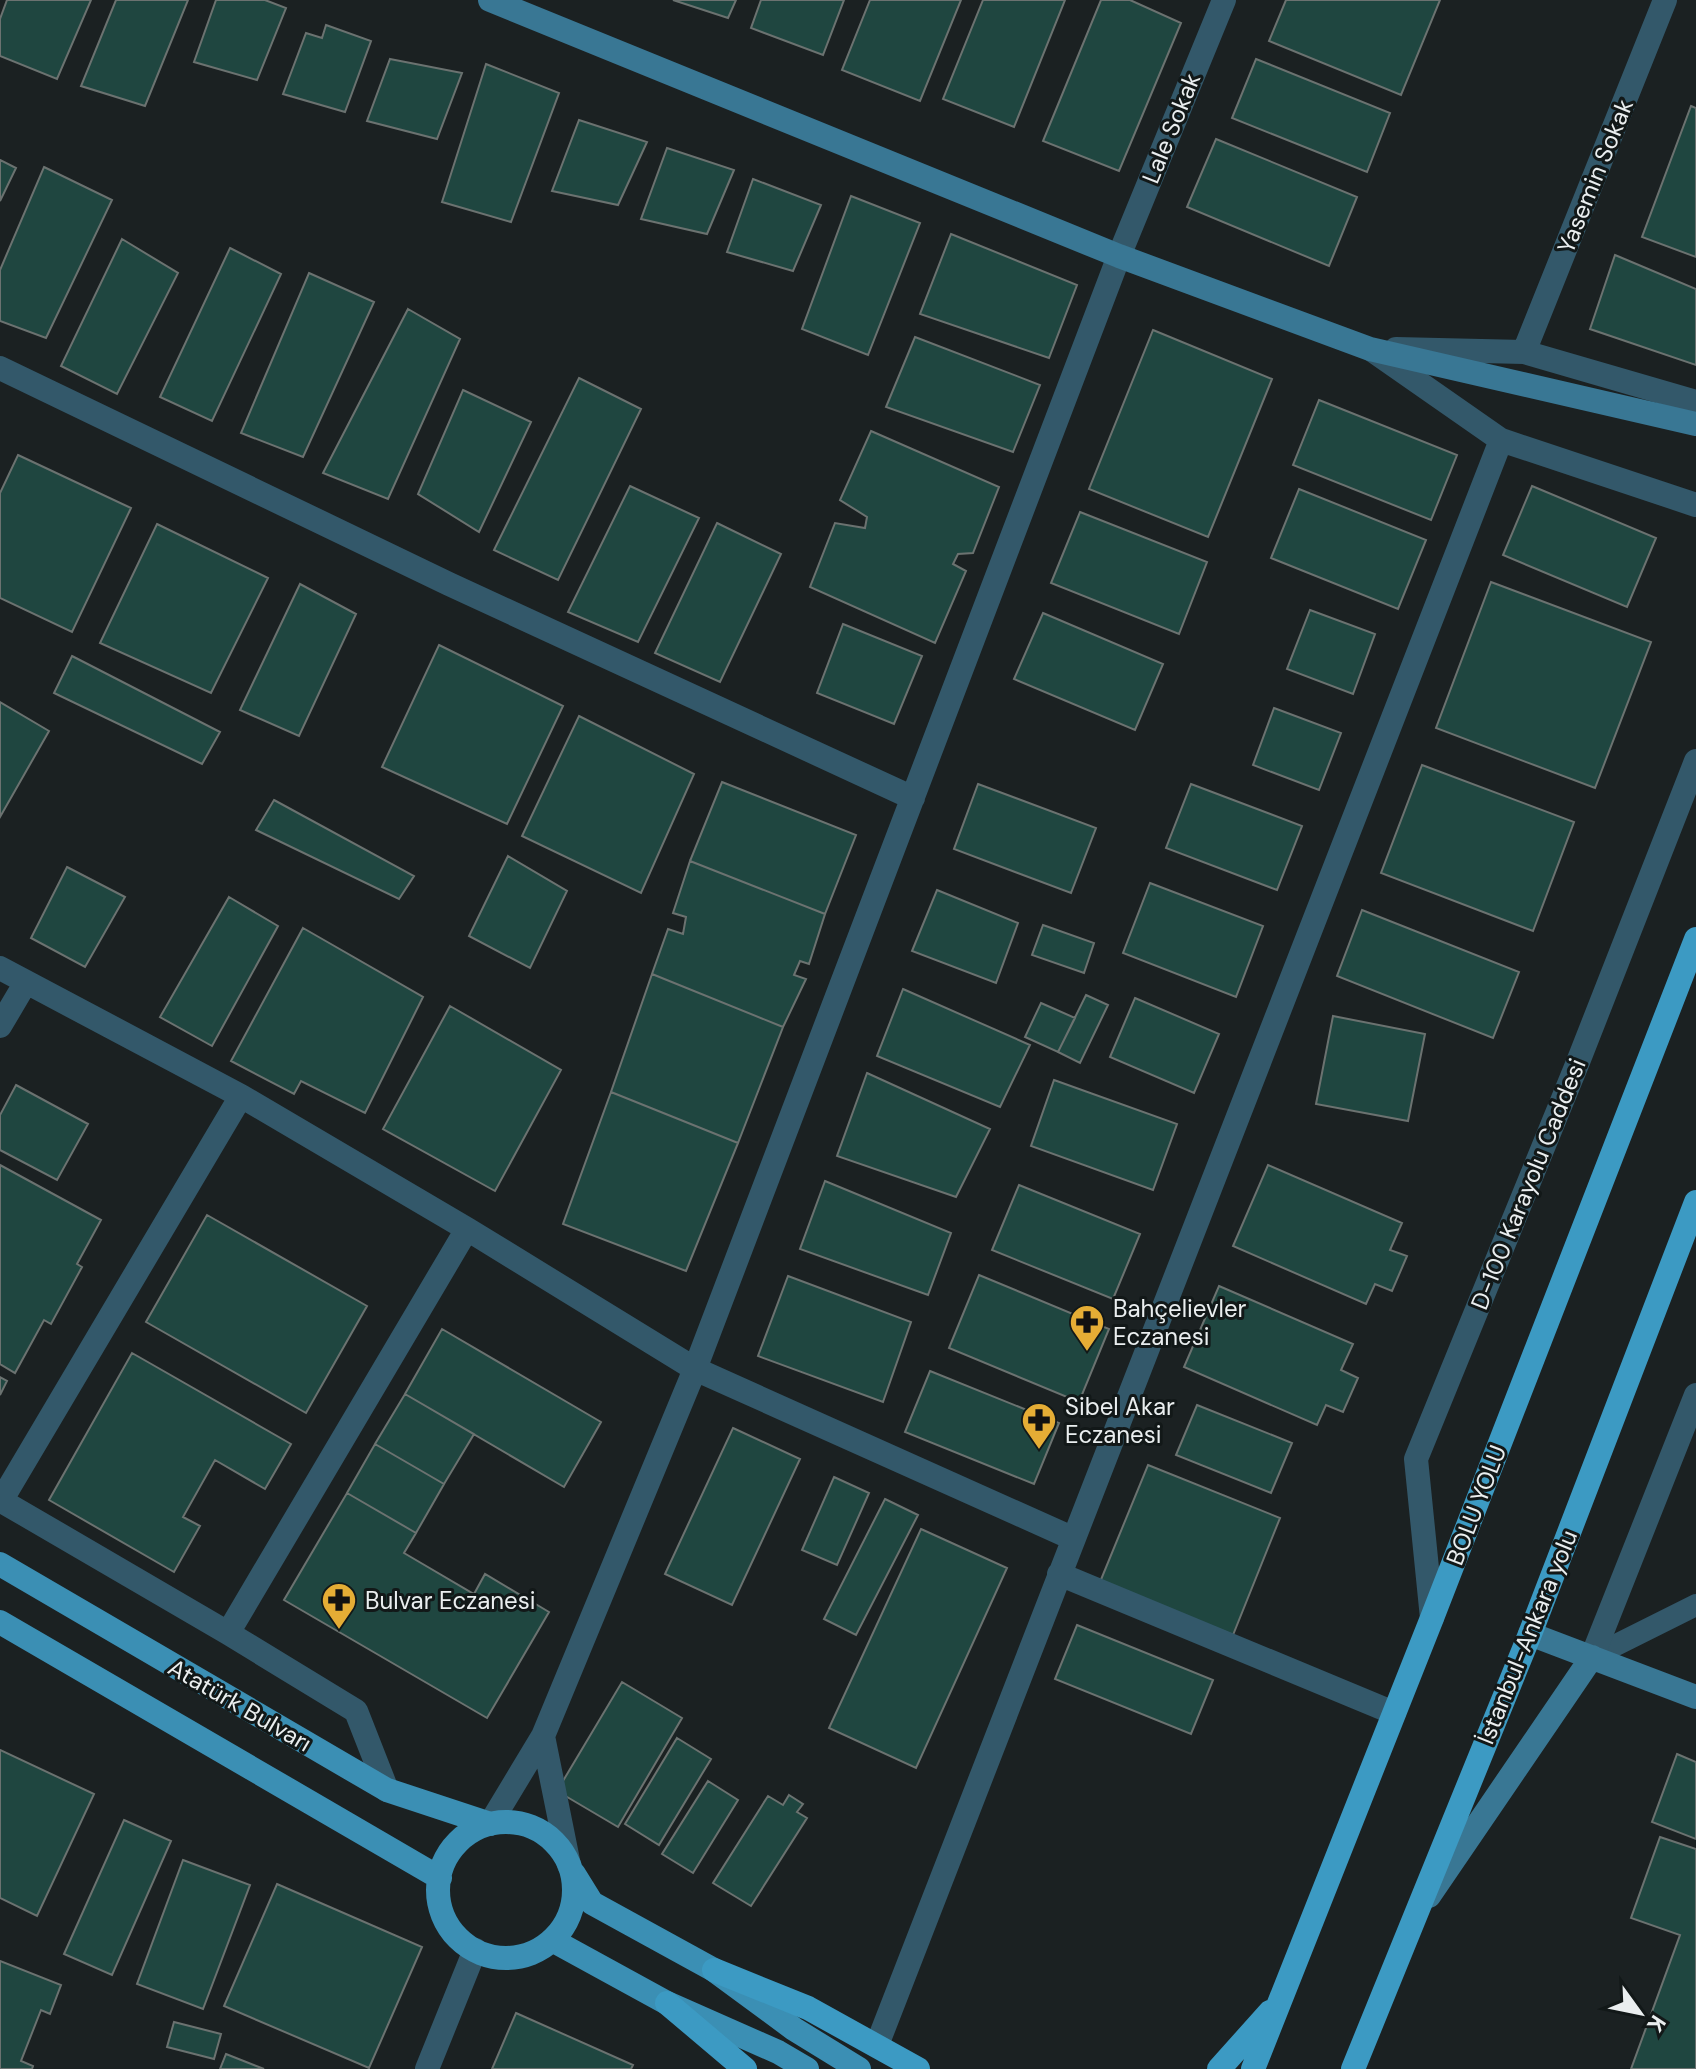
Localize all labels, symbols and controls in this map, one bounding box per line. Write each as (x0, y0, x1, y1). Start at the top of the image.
street label: Lale Sokak (1135, 68, 1207, 188)
street label: Yasemin Sokak (1550, 94, 1640, 258)
street label: D-100 Karayolu Caddesi (1463, 1054, 1593, 1314)
place label: Bahçelievler Eczanesi (1113, 1293, 1247, 1352)
pharmacy icon: Bahçelievler Eczanesi (1068, 1303, 1106, 1353)
place label: Sibel Akar Eczanesi (1065, 1391, 1175, 1450)
pharmacy icon: Sibel Akar Eczanesi (1020, 1401, 1058, 1451)
street label: BOLU YOLU (1439, 1441, 1513, 1569)
street label: İstanbul-Ankara yolu (1470, 1525, 1584, 1749)
pharmacy icon: Bulvar Eczanesi (320, 1581, 358, 1631)
place label: Bulvar Eczanesi (365, 1585, 536, 1616)
street label: Atatürk Bulvarı (163, 1651, 317, 1759)
north arrow (1600, 1973, 1680, 2053)
text: K (1640, 2010, 1672, 2038)

